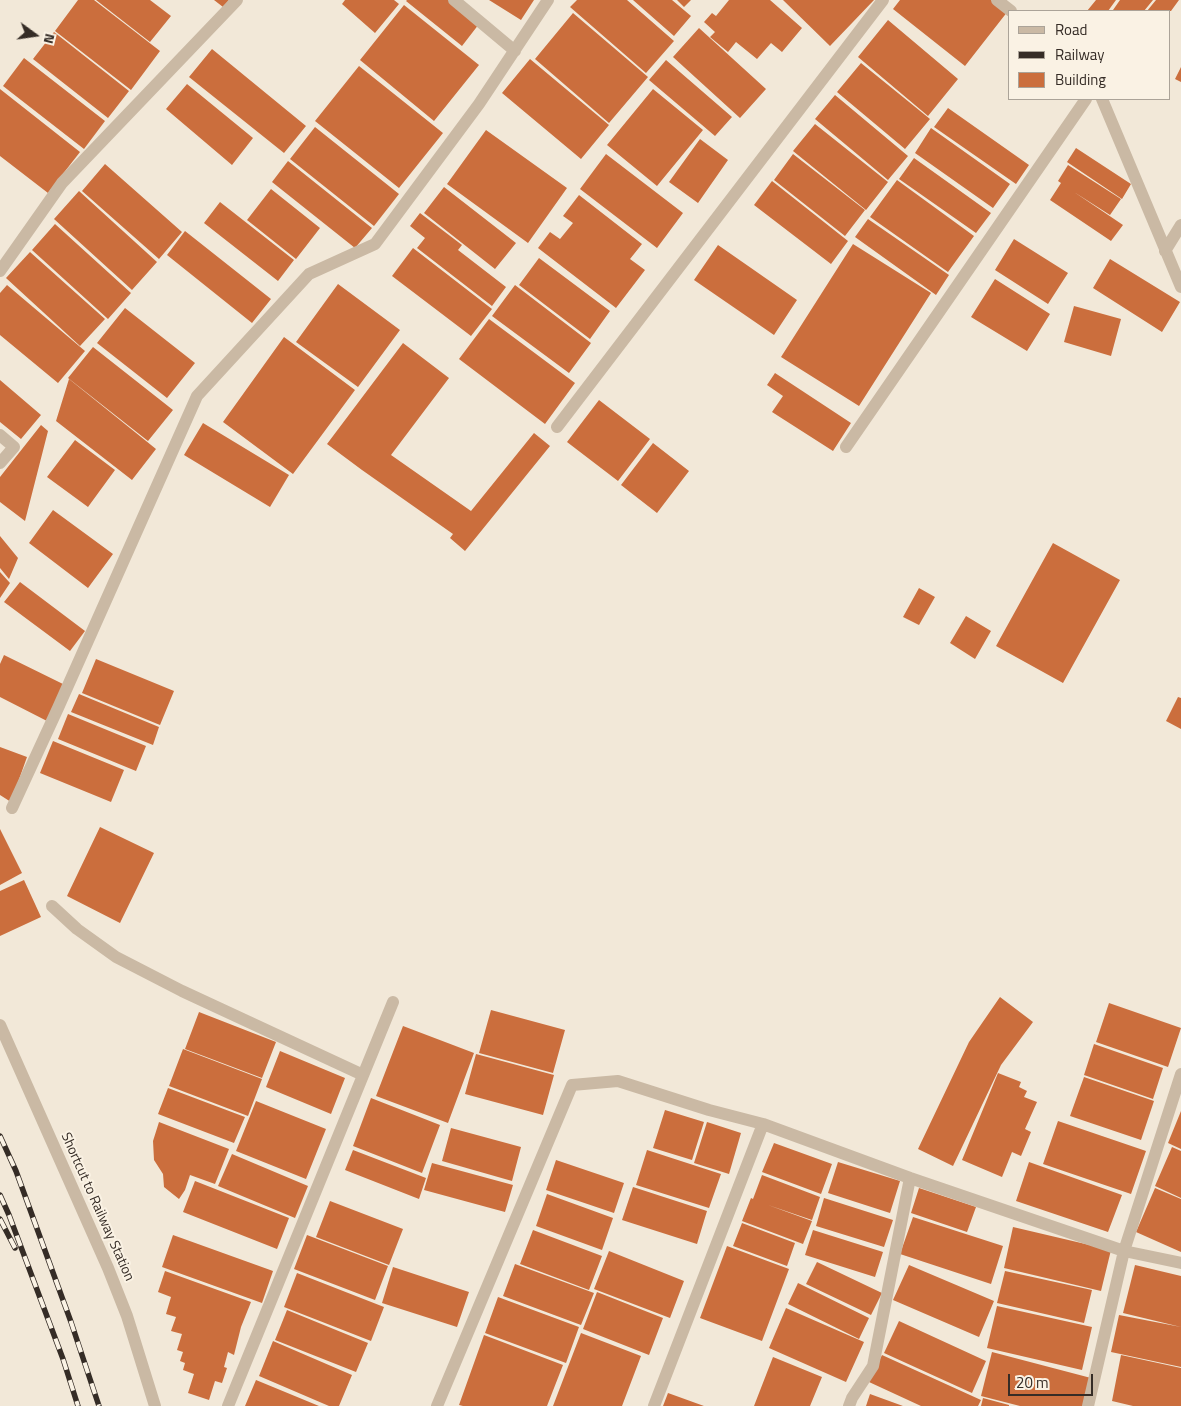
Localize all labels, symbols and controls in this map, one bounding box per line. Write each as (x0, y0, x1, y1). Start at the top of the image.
north arrow (10, 10, 60, 60)
legend (1008, 10, 1171, 100)
text: Road (1055, 18, 1087, 41)
text: N (39, 31, 61, 46)
text: Railway (1055, 43, 1105, 66)
text: Building (1055, 68, 1106, 91)
street label: Shortcut to Railway Station (57, 1130, 137, 1284)
scale bar (1011, 1364, 1096, 1396)
text: 20 m (1016, 1371, 1049, 1394)

